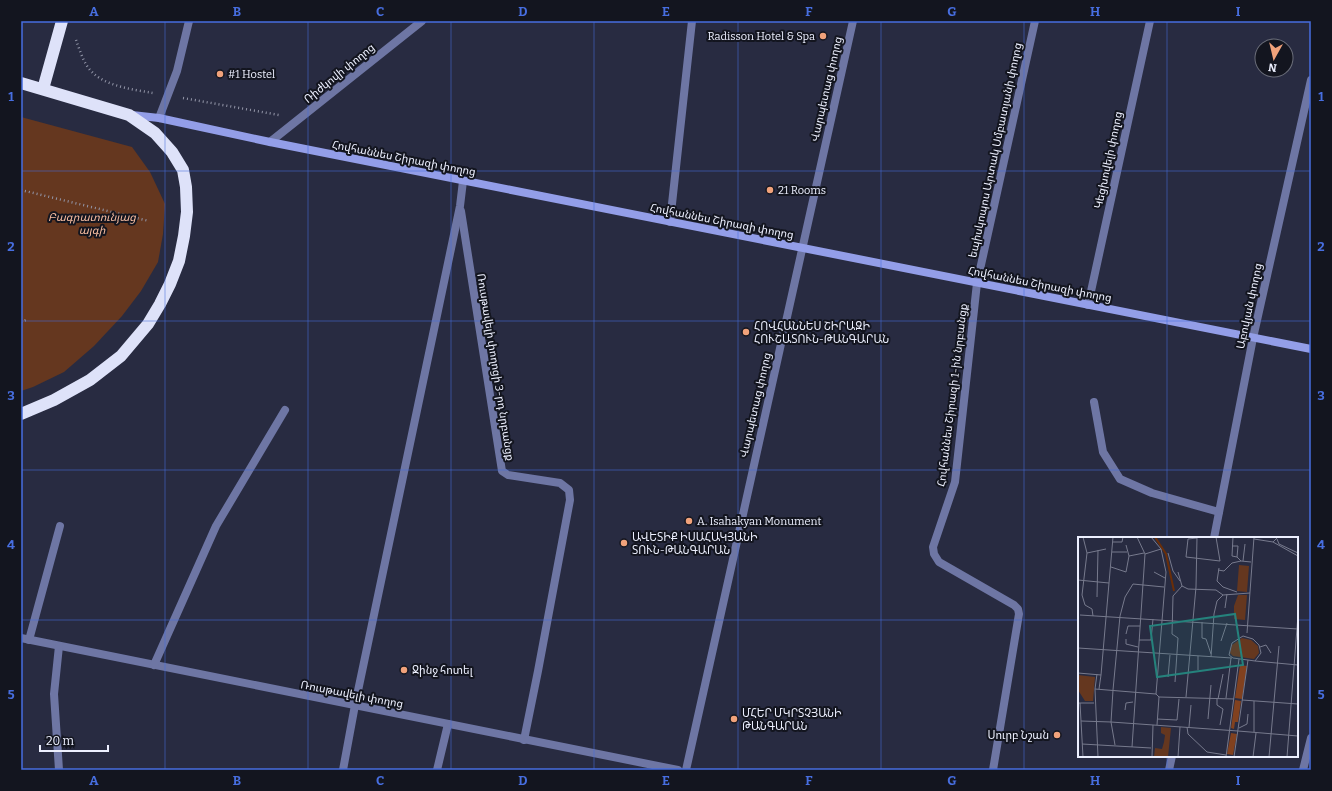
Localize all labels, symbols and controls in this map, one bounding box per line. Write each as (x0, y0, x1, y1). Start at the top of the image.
text: A (89, 4, 99, 19)
text: B (233, 4, 241, 19)
text: C (376, 4, 384, 19)
text: D (518, 4, 528, 19)
text: E (662, 4, 670, 19)
text: F (805, 4, 813, 19)
text: G (947, 4, 957, 19)
text: H (1090, 4, 1100, 19)
text: I (1236, 4, 1241, 19)
place label: Radisson Hotel & Spa (707, 30, 815, 43)
marker: Radisson Hotel & Spa (818, 31, 828, 41)
street label: Վարպետաց փողոց (808, 35, 845, 143)
north arrow (1254, 38, 1294, 78)
street label: Ռիժկովի փողոց (301, 41, 377, 106)
street label: եպիսկոպոս Արտակ Սմբատյանի փողոց (966, 41, 1025, 259)
text: N (1267, 60, 1278, 74)
place label: #1 Hostel (228, 68, 275, 81)
marker: #1 Hostel (215, 69, 225, 79)
text: 1 (8, 89, 14, 104)
text: 1 (1318, 89, 1324, 104)
street label: Կեցխովելի փողոց (1092, 110, 1125, 210)
street label: Հովհաննես Շիրազի փողոց (331, 138, 477, 179)
place label: 21 Rooms (778, 184, 826, 197)
marker: 21 Rooms (765, 185, 775, 195)
street label: Հովհաննես Շիրազի փողոց (649, 201, 795, 242)
park label: Բագրատունյաց այգի (48, 211, 136, 237)
text: 2 (7, 239, 15, 254)
text: 2 (1317, 239, 1325, 254)
street label: Աբովյան փողոց (1234, 262, 1265, 350)
street label: Հովհաննես Շիրազի փողոց (967, 264, 1113, 305)
street label: Ռուսթավելի փողոցի 3-րդ նրբանցք (474, 272, 517, 462)
street label: Հովհաննես Շիրազի 1-ին նրբանցք (935, 303, 970, 487)
place label: ՀՈՎՀԱՆՆԵՍ ՇԻՐԱԶԻ ՀՈՒՇԱՏՈՒՆ-ԹԱՆԳԱՐԱՆ (754, 320, 889, 346)
marker: ՀՈՎՀԱՆՆԵՍ ՇԻՐԱԶԻ ՀՈՒՇԱՏՈՒՆ-ԹԱՆԳԱՐԱՆ (741, 327, 751, 337)
street label: Վարպետաց փողոց (737, 351, 774, 459)
text: 3 (7, 388, 15, 403)
text: 3 (1317, 388, 1325, 403)
place label: A. Isahakyan Monument (697, 515, 821, 528)
marker: A. Isahakyan Monument (684, 516, 694, 526)
place label: ԱՎԵՏԻՔ ԻՍԱՀԱԿՅԱՆԻ ՏՈՒՆ-ԹԱՆԳԱՐԱՆ (632, 531, 758, 557)
text: 4 (7, 537, 15, 552)
inset map (1078, 537, 1298, 757)
text: 4 (1317, 537, 1325, 552)
marker: ԱՎԵՏԻՔ ԻՍԱՀԱԿՅԱՆԻ ՏՈՒՆ-ԹԱՆԳԱՐԱՆ (619, 538, 629, 548)
place label: Ջինջ հոտել (412, 664, 474, 677)
marker: Ջինջ հոտել (399, 665, 409, 675)
street label: Ռուսթավելի փողոց (300, 678, 404, 711)
text: 5 (7, 687, 15, 702)
text: 5 (1317, 687, 1325, 702)
place label: ՄՀԵՐ ՄԿՐՏՉՅԱՆԻ ԹԱՆԳԱՐԱՆ (742, 707, 842, 733)
marker: ՄՀԵՐ ՄԿՐՏՉՅԱՆԻ ԹԱՆԳԱՐԱՆ (729, 714, 739, 724)
scale bar (40, 727, 108, 753)
place label: Սուրբ Նշան (988, 729, 1049, 742)
marker: Սուրբ Նշան (1052, 730, 1062, 740)
text: 20 m (46, 734, 75, 748)
text: A (89, 773, 99, 788)
text: B (233, 773, 241, 788)
text: C (376, 773, 384, 788)
text: D (518, 773, 528, 788)
text: E (662, 773, 670, 788)
text: F (805, 773, 813, 788)
text: G (947, 773, 957, 788)
text: H (1090, 773, 1100, 788)
text: I (1236, 773, 1241, 788)

